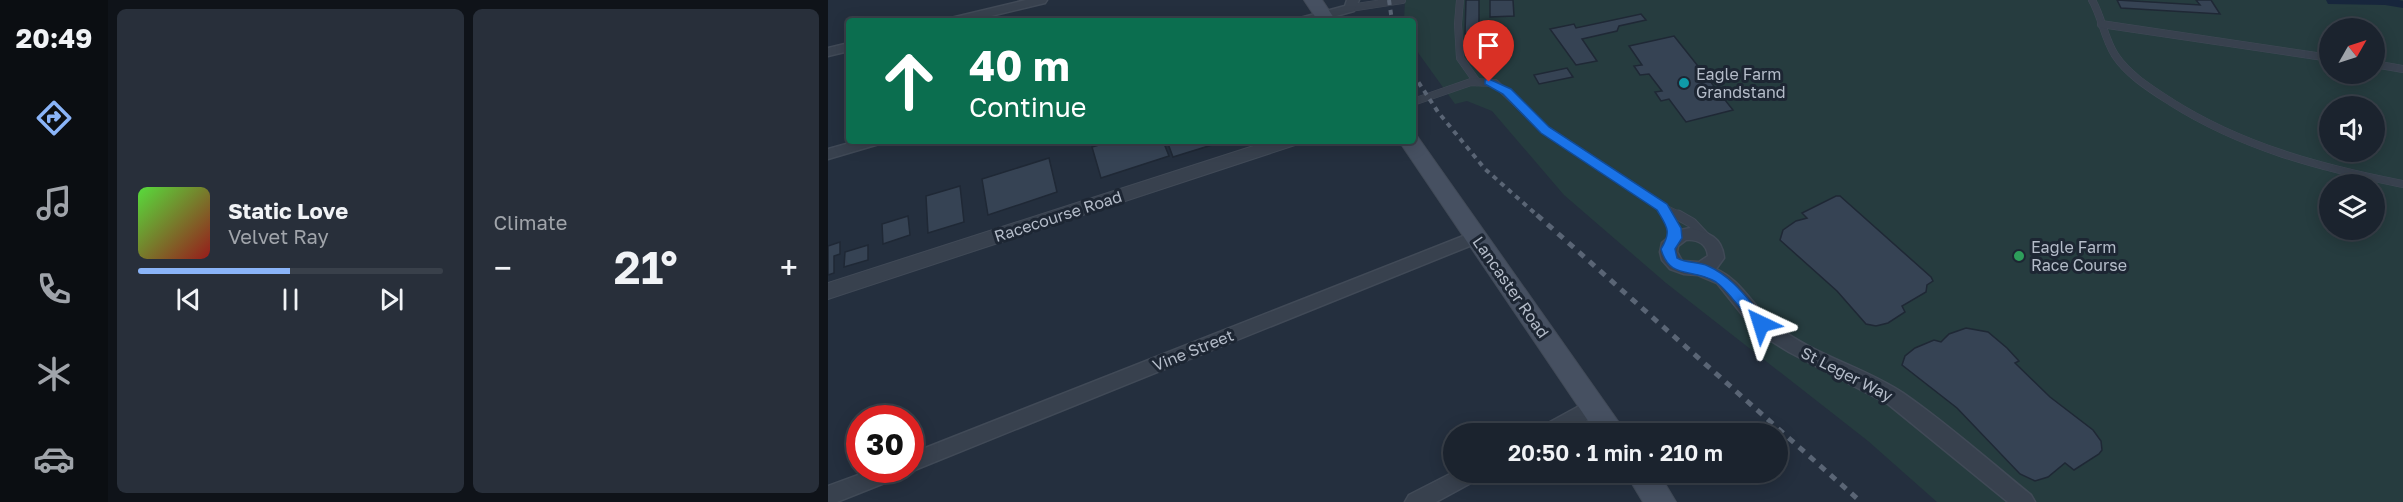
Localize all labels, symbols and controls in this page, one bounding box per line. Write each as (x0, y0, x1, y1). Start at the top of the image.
north arrow (2319, 18, 2385, 84)
map controls (2319, 18, 2385, 240)
pin (1463, 20, 1514, 82)
text: 20:49 (16, 22, 92, 54)
icon: arrive (1472, 29, 1505, 62)
text: 40 m (969, 40, 1070, 90)
icon: ahead (870, 42, 948, 120)
place label: Eagle Farm Grandstand (1696, 64, 1786, 102)
marker: Eagle Farm Grandstand (1677, 76, 1691, 90)
text: Continue (969, 91, 1087, 123)
button: sound (2319, 96, 2385, 162)
icon: directions (33, 97, 75, 139)
button: layers (2319, 174, 2385, 240)
icon: music (33, 182, 75, 224)
street label: Racecourse Road (992, 186, 1124, 246)
text: Static Love (228, 197, 348, 224)
text: Climate (494, 210, 567, 234)
text: Velvet Ray (228, 224, 329, 248)
street label: Lancaster Road (1469, 232, 1553, 342)
place label: Eagle Farm Race Course (2031, 237, 2127, 275)
text: 21° (614, 240, 678, 294)
text: − (494, 248, 512, 287)
text: + (780, 248, 798, 287)
marker: Eagle Farm Race Course (2012, 249, 2026, 263)
icon: phone (33, 268, 75, 310)
icon: previous (172, 283, 205, 316)
icon: pause (274, 283, 307, 316)
icon: next (375, 283, 408, 316)
position arrow (1729, 292, 1793, 356)
street label: Vine Street (1150, 325, 1236, 375)
street label: St Leger Way (1798, 342, 1896, 406)
icon: climate (33, 353, 75, 395)
speed limit sign: 30 (846, 405, 924, 483)
icon: car (33, 438, 75, 480)
text: 20:50 · 1 min · 210 m (1508, 439, 1723, 466)

